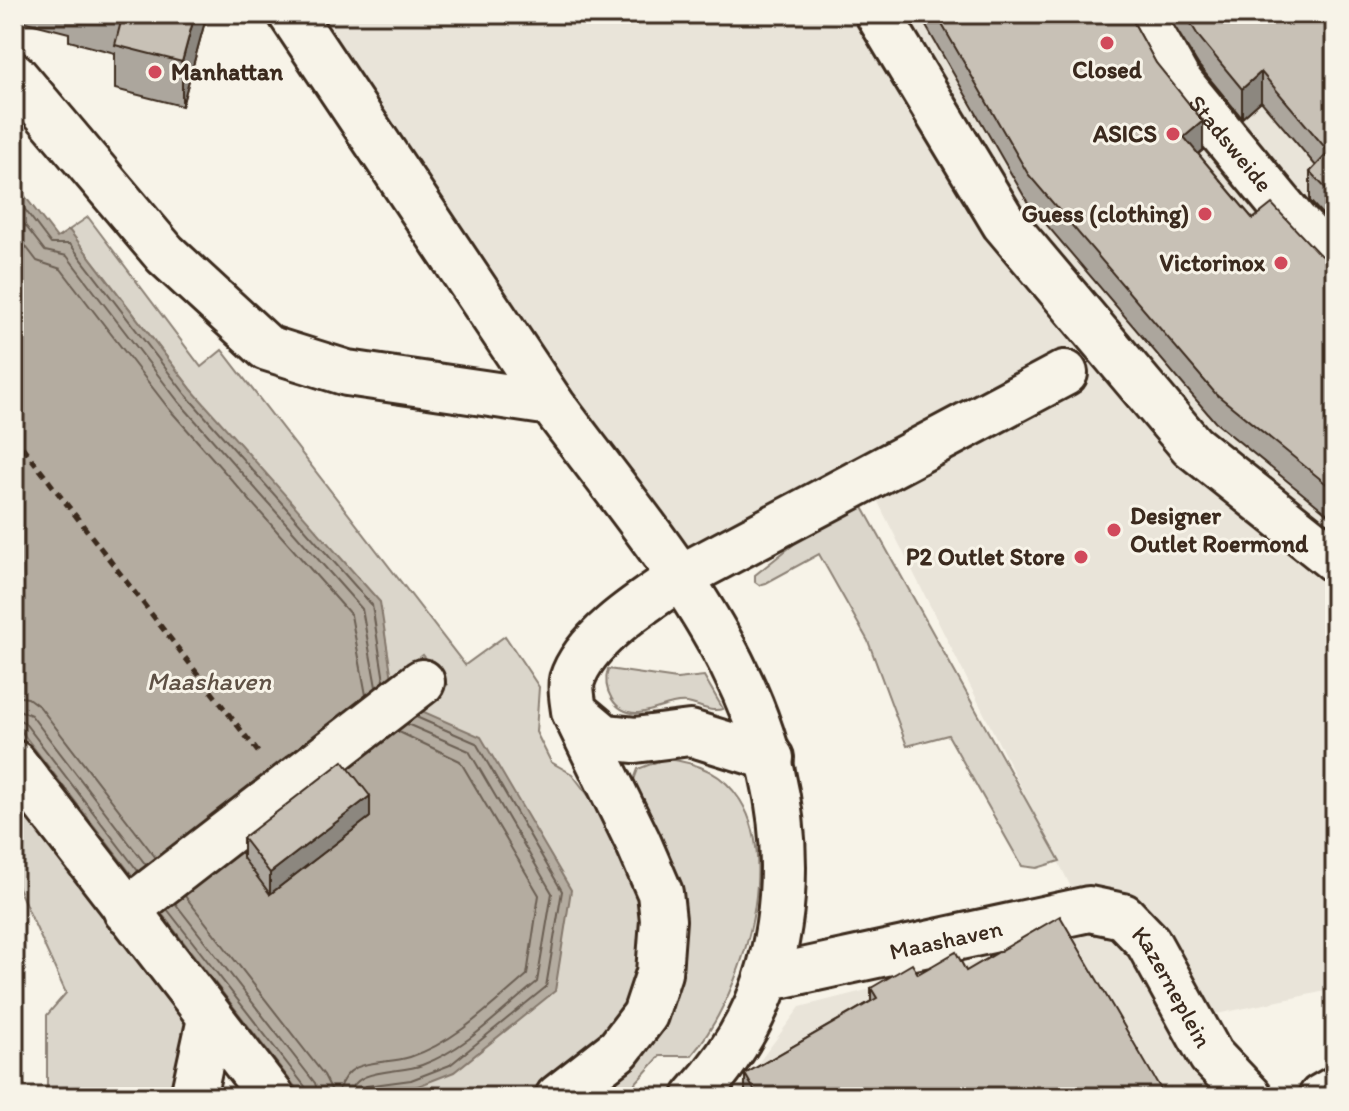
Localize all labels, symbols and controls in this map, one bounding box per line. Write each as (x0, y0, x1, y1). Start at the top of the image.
marker: Closed (1098, 34, 1116, 52)
place label: Closed (1072, 55, 1143, 84)
place label: Manhattan (171, 57, 284, 86)
marker: Manhattan (146, 63, 164, 81)
street label: Stadsweide (1182, 89, 1279, 198)
place label: ASICS (1092, 119, 1157, 148)
marker: ASICS (1164, 125, 1182, 143)
place label: Guess (clothing) (1021, 199, 1189, 229)
marker: Guess (clothing) (1196, 205, 1214, 223)
place label: Victorinox (1160, 248, 1266, 277)
marker: Victorinox (1272, 254, 1290, 272)
place label: Designer Outlet Roermond (1130, 501, 1309, 558)
marker: Designer Outlet Roermond (1105, 521, 1123, 539)
place label: P2 Outlet Store (906, 542, 1065, 571)
marker: P2 Outlet Store (1072, 548, 1090, 566)
water label: Maashaven (147, 665, 271, 697)
street label: Maashaven (887, 913, 1005, 966)
street label: Kazerneplein (1126, 919, 1219, 1053)

